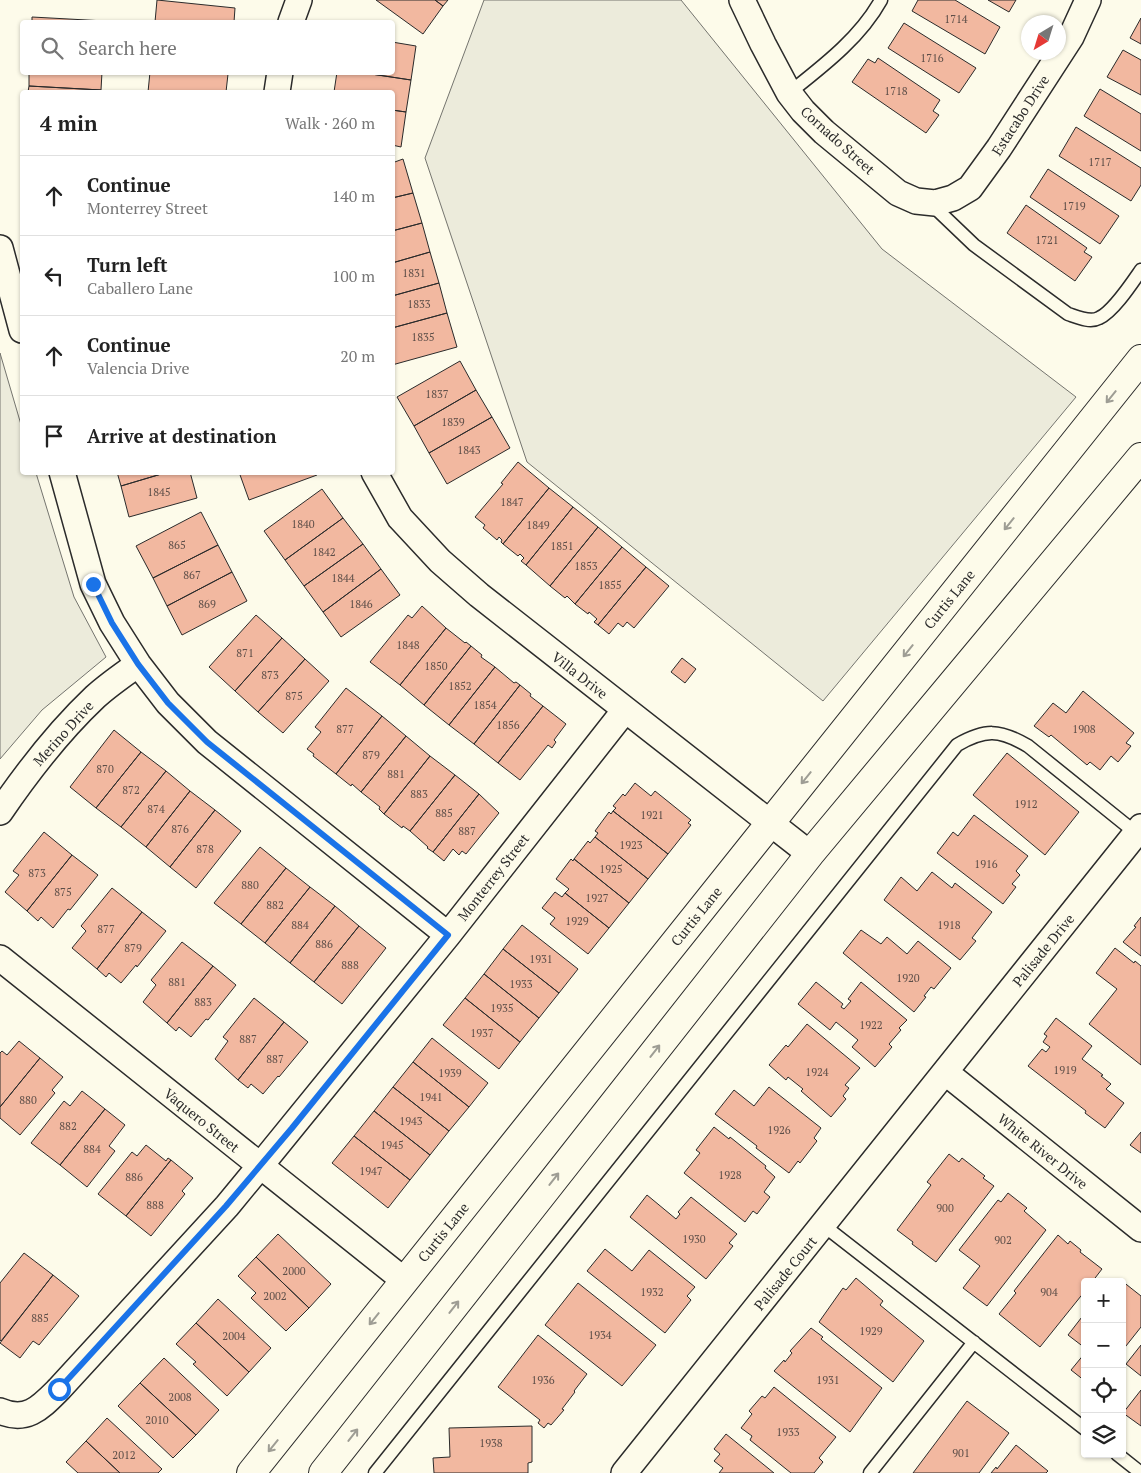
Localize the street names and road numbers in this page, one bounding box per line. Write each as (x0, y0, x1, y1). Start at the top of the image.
street label: Estacabo Drive (987, 71, 1053, 159)
street label: Cornado Street (797, 102, 880, 179)
street label: Curtis Lane (919, 565, 979, 633)
street label: Villa Drive (548, 647, 612, 703)
street label: Merino Drive (29, 696, 97, 770)
street label: Monterrey Street (453, 829, 534, 925)
street label: Curtis Lane (666, 882, 726, 950)
street label: Palisade Drive (1008, 910, 1078, 990)
street label: Vaquero Street (160, 1084, 244, 1157)
street label: White River Drive (994, 1109, 1092, 1193)
street label: Curtis Lane (413, 1198, 473, 1266)
street label: Palisade Court (749, 1231, 821, 1314)

